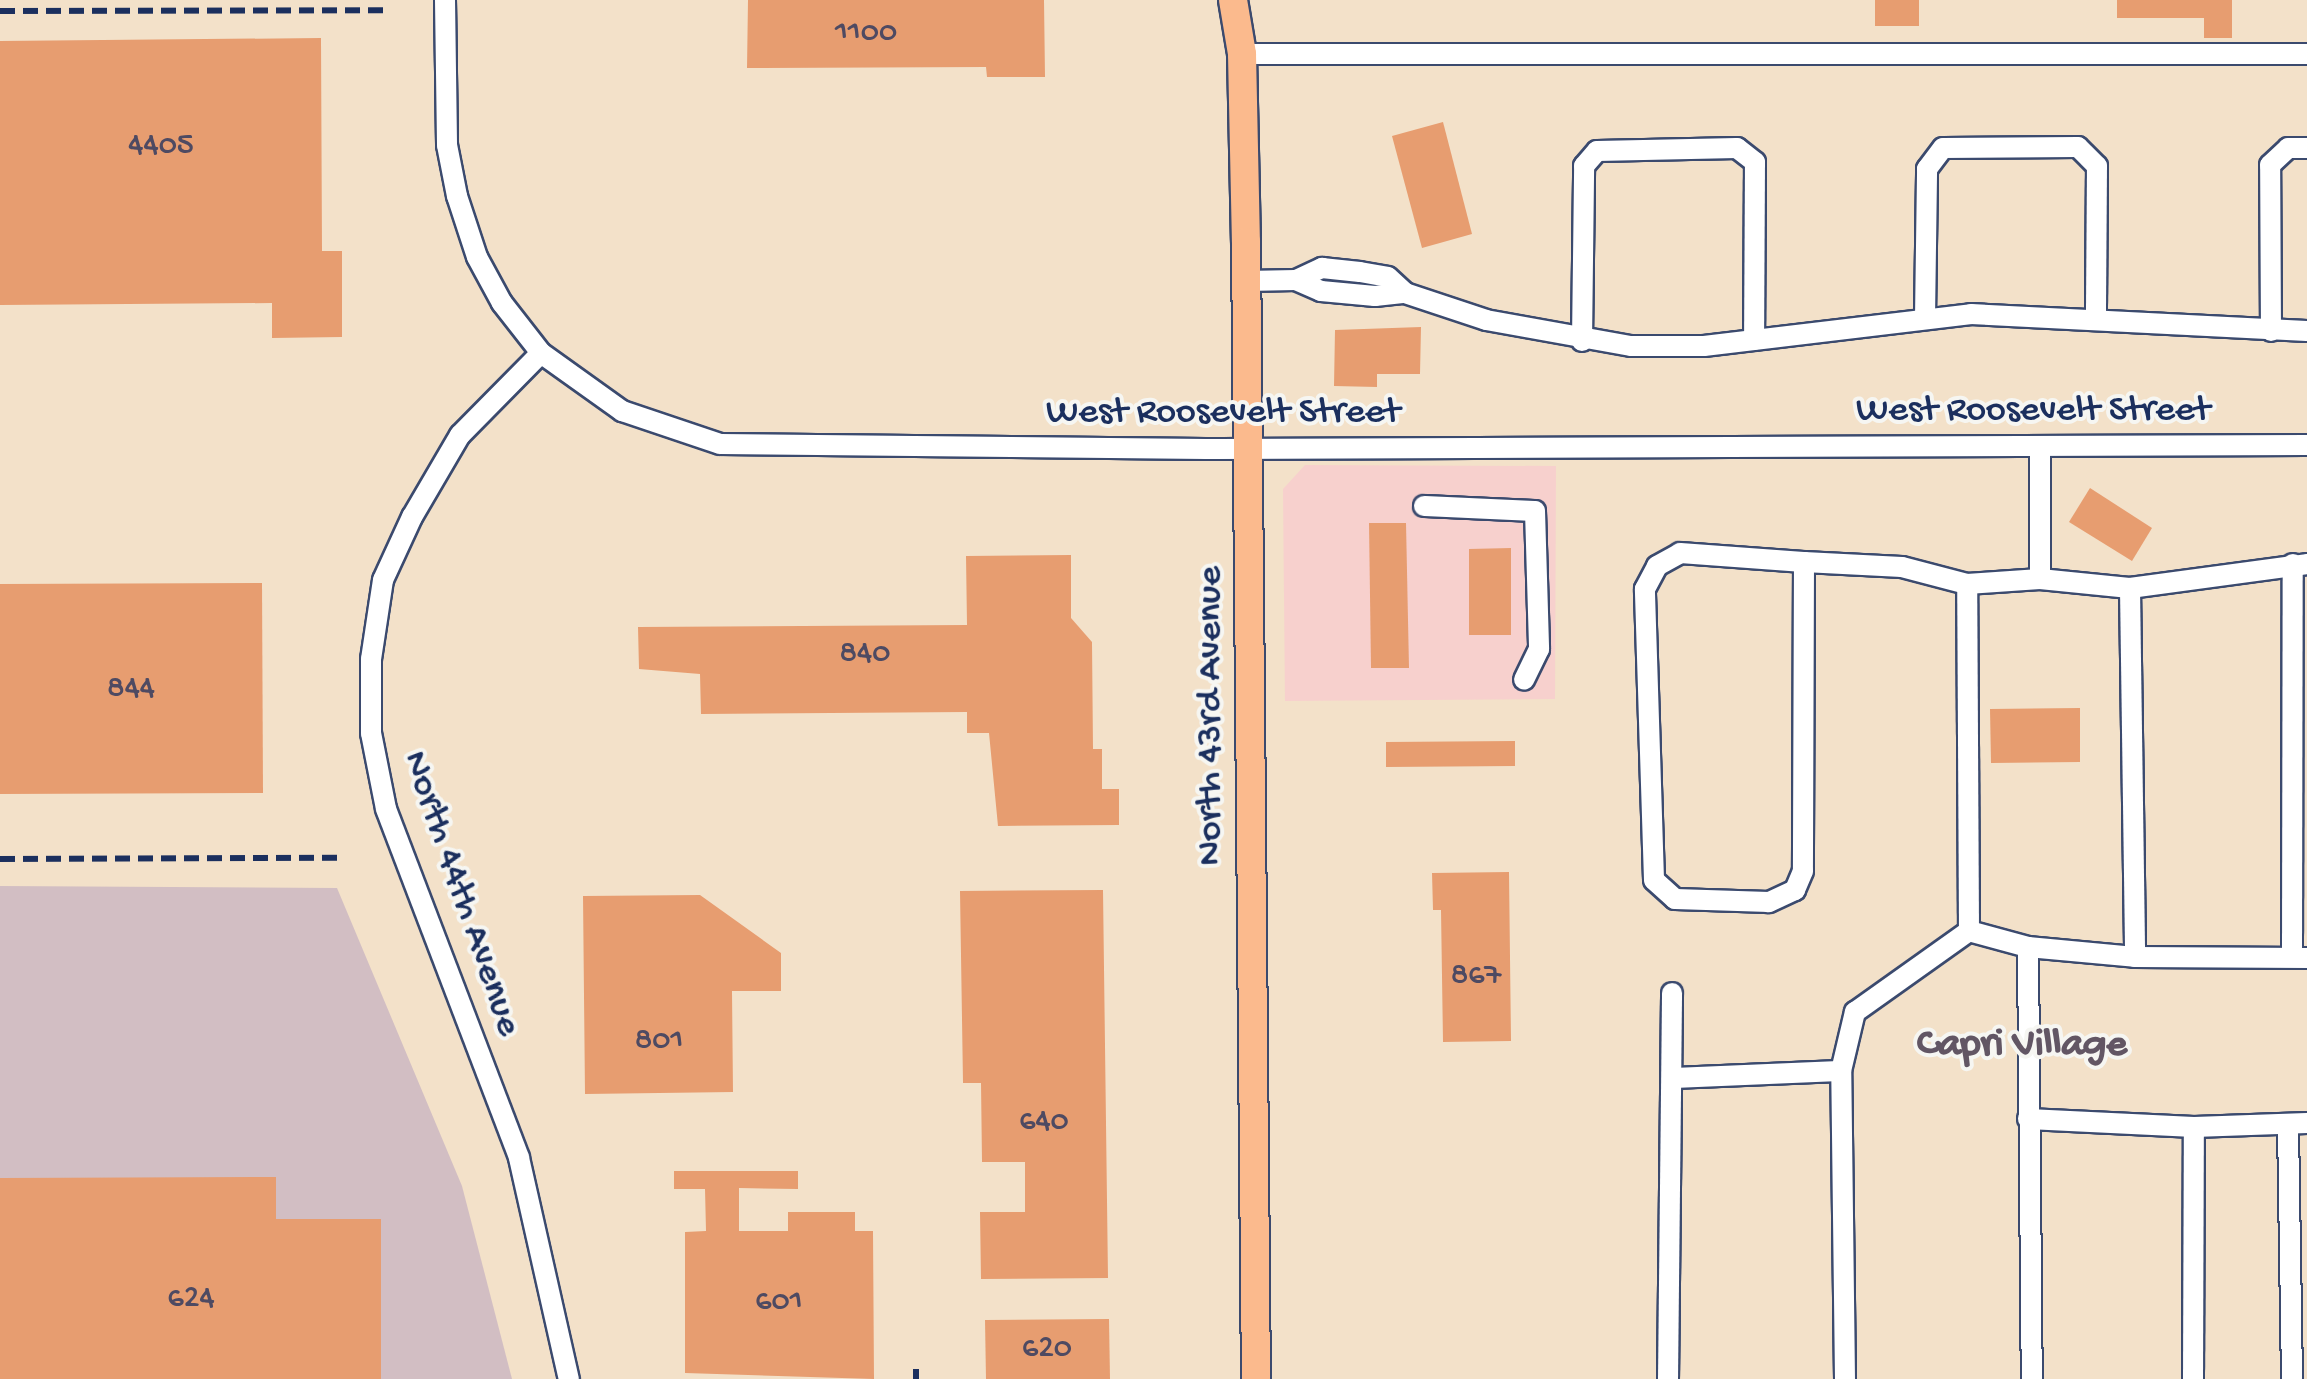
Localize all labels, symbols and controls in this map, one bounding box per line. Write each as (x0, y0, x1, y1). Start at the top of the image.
house number: 1100 (835, 14, 897, 52)
house number: 4405 (128, 127, 194, 165)
street label: West Roosevelt Street (1856, 389, 2210, 435)
street label: West Roosevelt Street (1046, 391, 1400, 437)
street label: North 43rd Avenue (1189, 566, 1235, 866)
house number: 840 (840, 635, 890, 673)
house number: 844 (107, 670, 155, 708)
street label: North 44th Avenue (390, 746, 530, 1042)
house number: 867 (1451, 957, 1501, 995)
house number: 801 (635, 1022, 683, 1060)
district label: Capri Village (1917, 1022, 2127, 1070)
house number: 640 (1019, 1103, 1069, 1141)
house number: 624 (167, 1280, 215, 1318)
house number: 601 (755, 1283, 803, 1321)
house number: 620 (1022, 1330, 1072, 1368)

